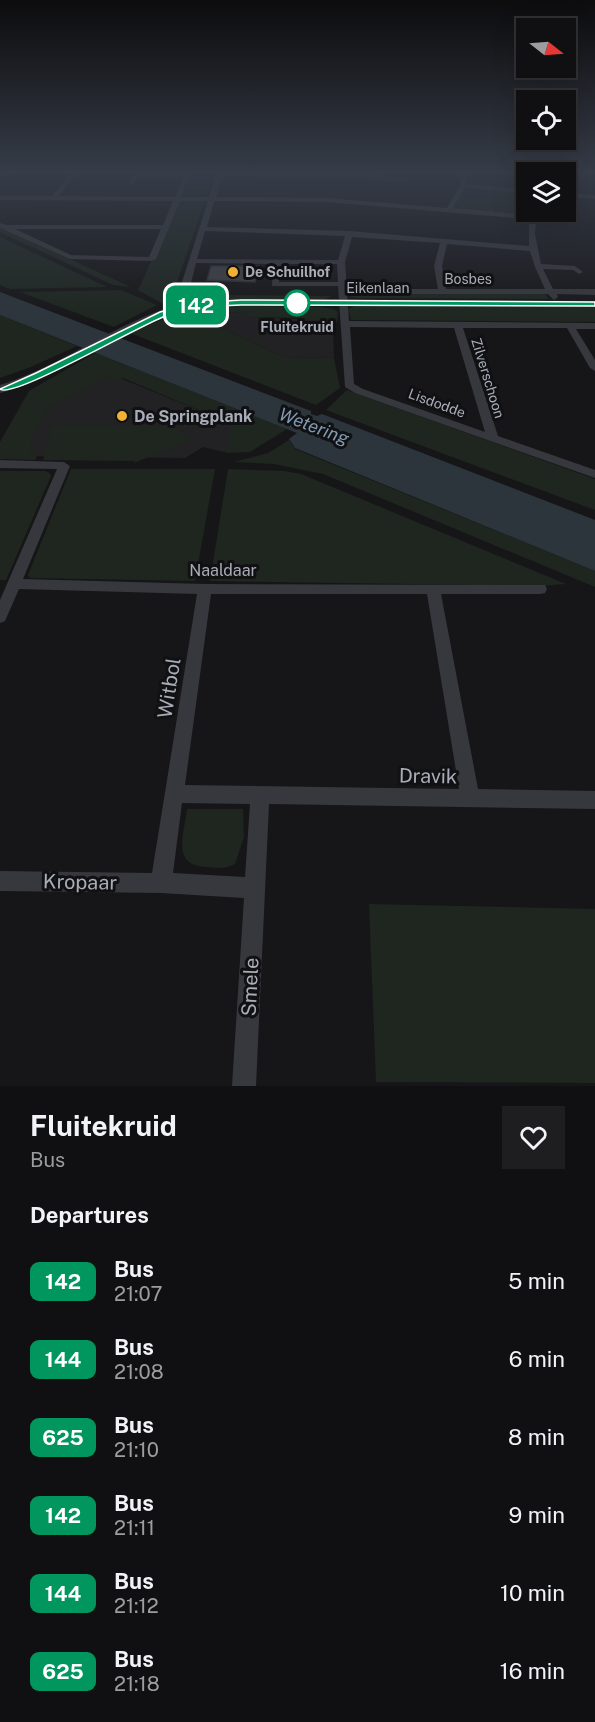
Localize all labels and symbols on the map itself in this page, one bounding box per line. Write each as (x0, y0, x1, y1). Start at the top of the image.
north arrow (516, 18, 576, 78)
place label: De Schuilhof (245, 264, 331, 280)
marker: De Schuilhof (226, 265, 240, 279)
street label: Bosbes (444, 271, 492, 287)
street label: Eikenlaan (346, 280, 410, 296)
line badge: 142 (162, 286, 230, 324)
marker: Fluitekruid (284, 290, 310, 316)
place label: Fluitekruid (260, 319, 334, 335)
street label: Zilverschoon (468, 336, 508, 420)
street label: Lisdodde (406, 385, 468, 421)
water label: Wetering (276, 403, 352, 449)
place label: De Springplank (134, 407, 252, 426)
marker: De Springplank (115, 409, 129, 423)
street label: Naaldaar (189, 561, 257, 580)
street label: Witbol (152, 656, 186, 720)
street label: Dravik (399, 763, 457, 789)
street label: Kropaar (43, 869, 118, 895)
street label: Smele (236, 957, 264, 1017)

